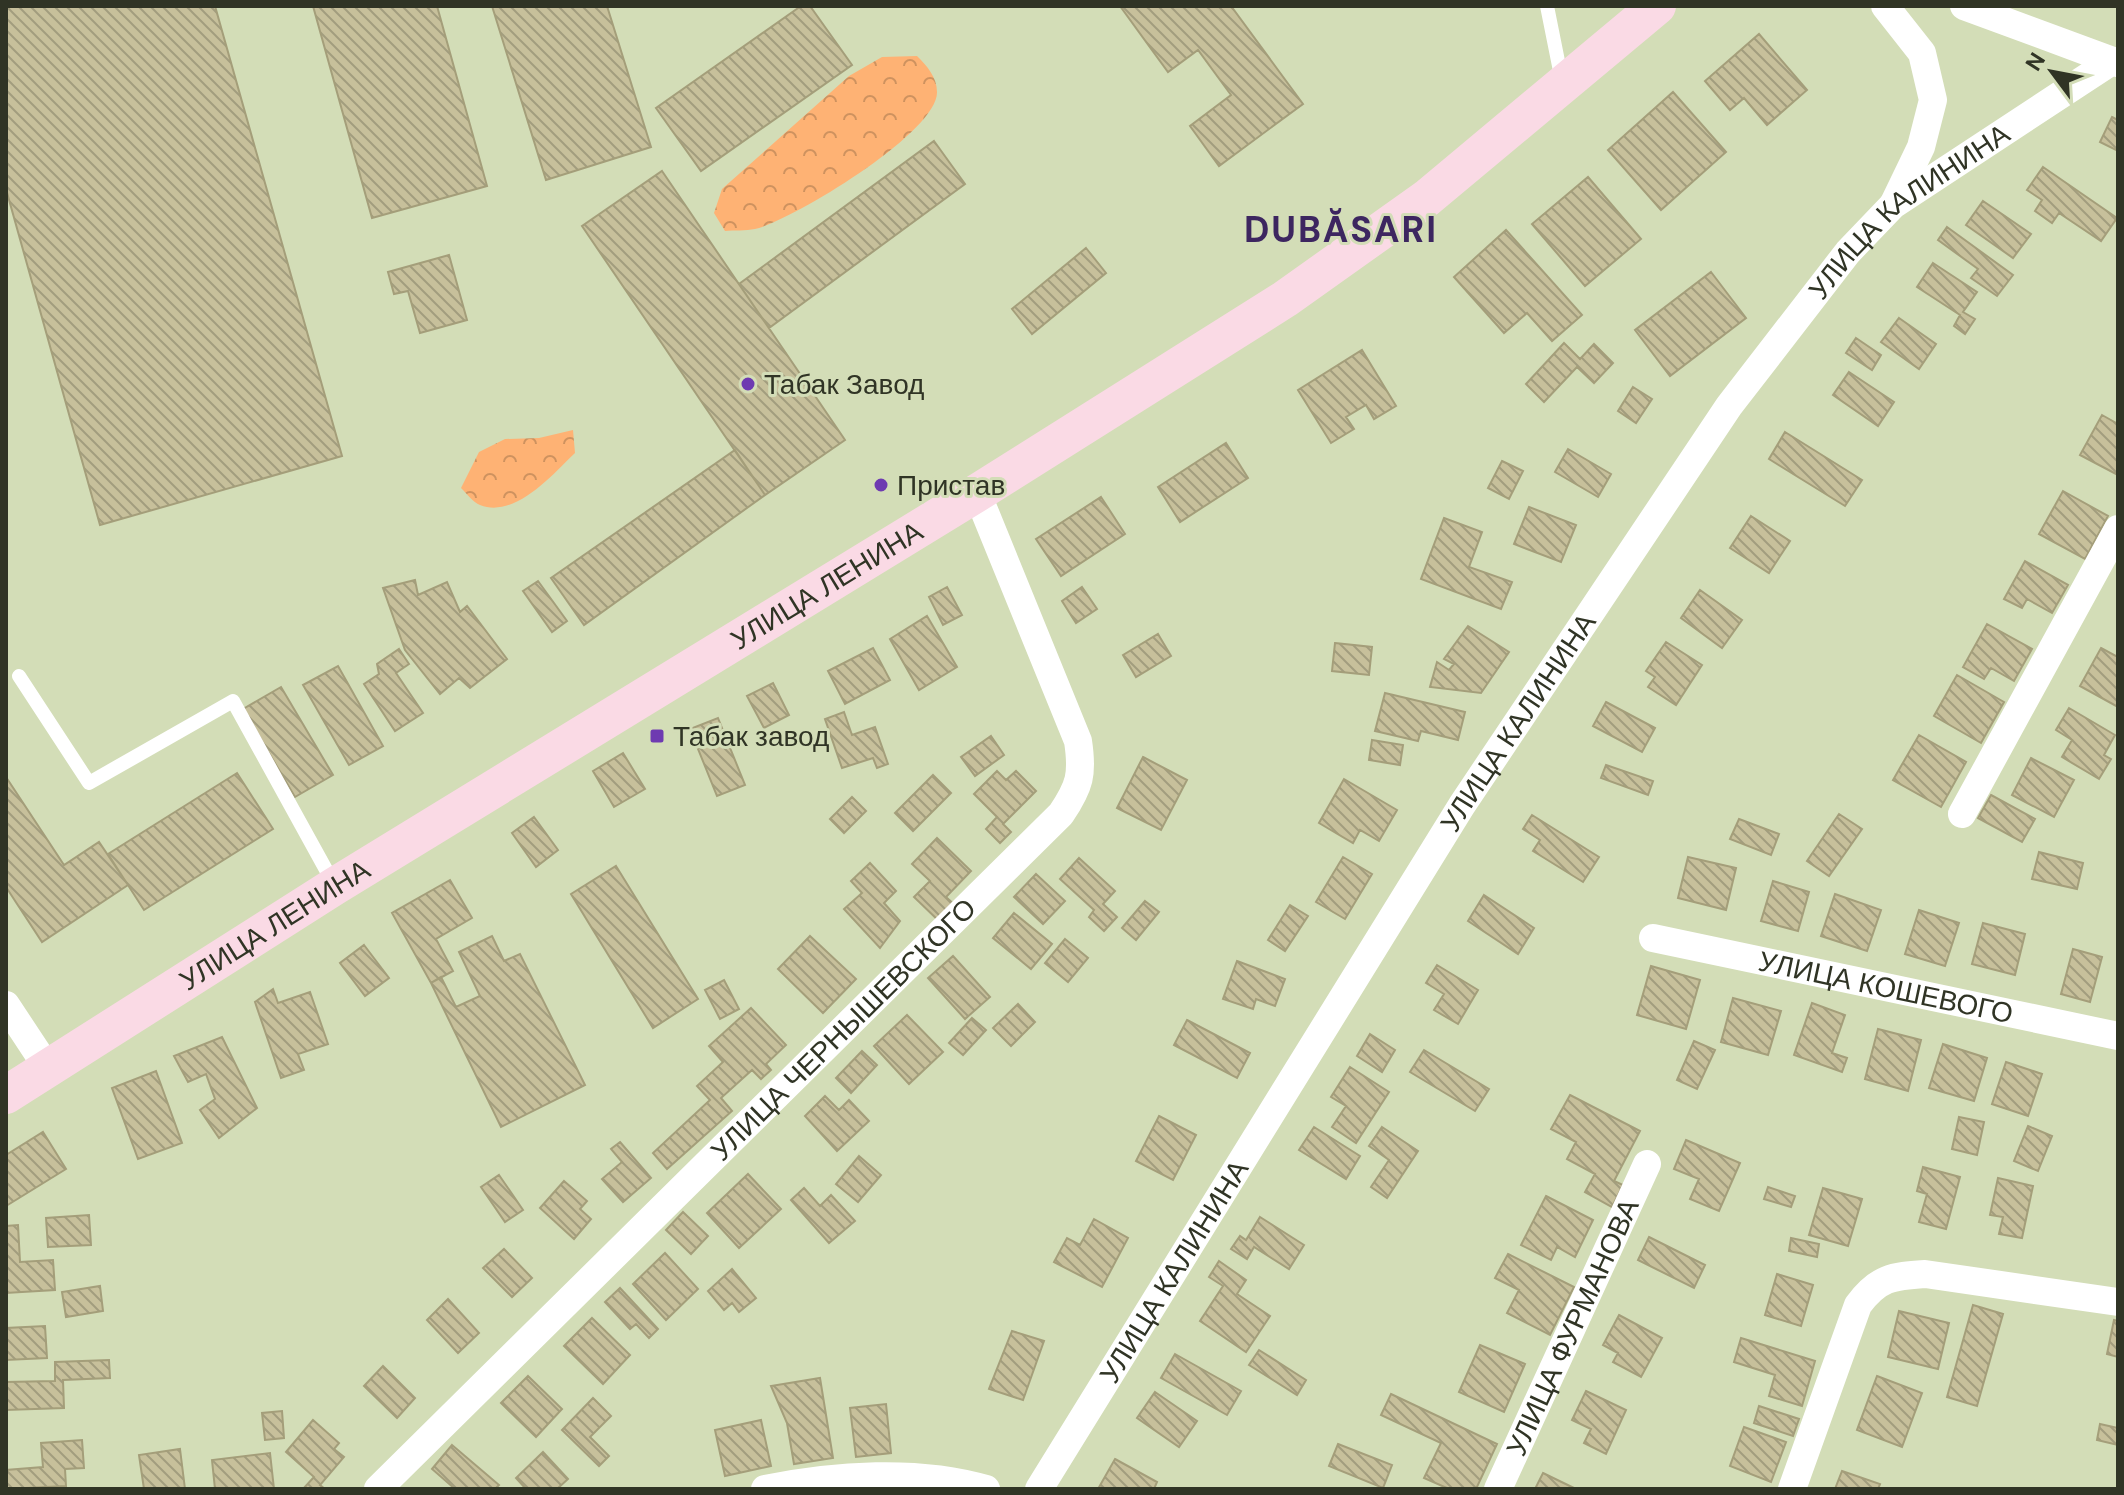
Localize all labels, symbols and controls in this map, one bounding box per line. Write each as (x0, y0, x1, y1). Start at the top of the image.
north arrow (2012, 32, 2092, 112)
text: N (2019, 47, 2052, 76)
street label: УЛИЦА КАЛИНИНА (1800, 115, 2017, 307)
district label: DUBĂSARI (1244, 206, 1438, 253)
place label: Табак Завод (764, 366, 924, 403)
marker: Табак Завод (739, 375, 757, 393)
place label: Пристав (897, 467, 1005, 504)
marker: Пристав (872, 476, 890, 494)
street label: УЛИЦА ЛЕНИНА (724, 512, 930, 658)
street label: УЛИЦА КАЛИНИНА (1432, 605, 1604, 839)
place label: Табак завод (673, 718, 829, 755)
marker: Табак завод (648, 727, 666, 745)
street label: УЛИЦА ЛЕНИНА (172, 850, 377, 999)
street label: УЛИЦА ЧЕРНЫШЕВСКОГО (703, 890, 984, 1169)
street label: УЛИЦА КОШЕВОГО (1755, 942, 2017, 1032)
street label: УЛИЦА КАЛИНИНА (1091, 1153, 1257, 1390)
street label: УЛИЦА ФУРМАНОВА (1497, 1192, 1647, 1462)

